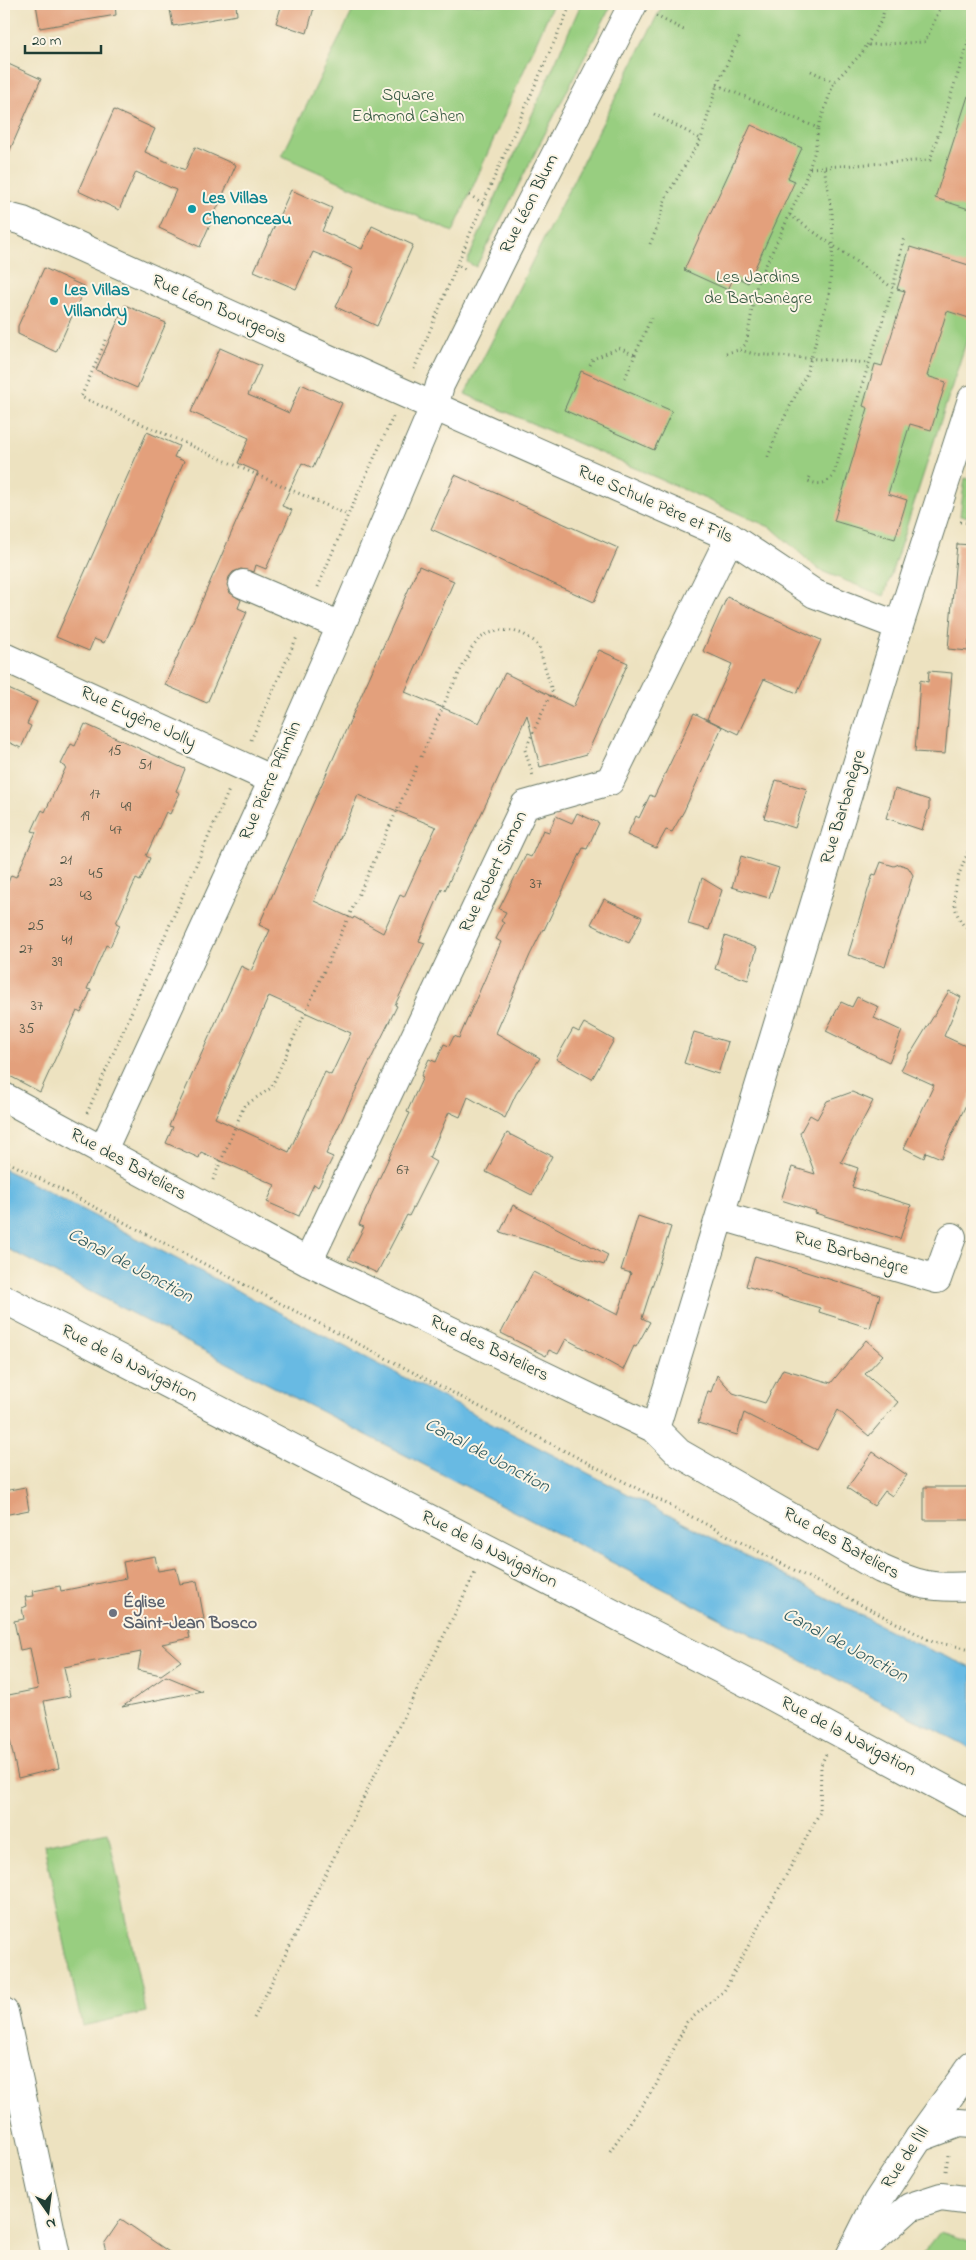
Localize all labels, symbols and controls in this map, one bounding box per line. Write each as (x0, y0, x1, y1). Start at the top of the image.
scale bar (25, 22, 101, 54)
text: 20 m (32, 30, 62, 52)
park label: Square Edmond Cahen (352, 83, 465, 130)
street label: Rue Léon Blum (494, 150, 566, 258)
place label: Les Villas Chenonceau (202, 186, 292, 233)
marker: Les Villas Chenonceau (186, 203, 198, 215)
park label: Les Jardins de Barbanègre (704, 265, 813, 313)
street label: Rue Léon Bourgeois (147, 269, 291, 352)
place label: Les Villas Villandry (63, 278, 130, 326)
marker: Les Villas Villandry (48, 295, 60, 307)
street label: Rue Schule Père et Fils (573, 459, 737, 551)
street label: Rue Eugène Jolly (75, 680, 200, 757)
street label: Rue Pierre Pflimlin (233, 717, 309, 845)
house number: 15 (108, 740, 122, 762)
street label: Rue Barbanègre (814, 746, 875, 868)
house number: 51 (138, 754, 152, 776)
house number: 17 (90, 783, 100, 805)
house number: 49 (121, 796, 132, 818)
house number: 19 (80, 805, 90, 827)
street label: Rue Robert Simon (453, 807, 535, 937)
house number: 47 (110, 819, 122, 841)
house number: 21 (60, 849, 72, 871)
house number: 45 (89, 863, 104, 885)
house number: 23 (49, 871, 63, 893)
house number: 37 (530, 873, 542, 895)
house number: 43 (80, 885, 92, 907)
house number: 25 (28, 915, 44, 937)
house number: 41 (62, 929, 73, 951)
house number: 27 (19, 938, 33, 960)
house number: 39 (52, 951, 63, 973)
house number: 37 (31, 995, 43, 1017)
house number: 35 (20, 1018, 35, 1040)
street label: Rue des Bateliers (65, 1122, 191, 1208)
house number: 67 (397, 1159, 409, 1181)
water label: Canal de Jonction (63, 1222, 198, 1311)
street label: Rue Barbanègre (790, 1225, 912, 1284)
street label: Rue des Bateliers (425, 1309, 553, 1389)
street label: Rue de la Navigation (56, 1318, 202, 1411)
water label: Canal de Jonction (420, 1412, 555, 1501)
street label: Rue des Bateliers (778, 1501, 904, 1587)
street label: Rue de la Navigation (416, 1504, 562, 1597)
place label: Église Saint-Jean Bosco (123, 1590, 257, 1637)
water label: Canal de Jonction (778, 1602, 913, 1691)
marker: Église Saint-Jean Bosco (107, 1607, 119, 1619)
street label: Rue de la Navigation (775, 1690, 920, 1785)
street label: Rue de l'Ill (875, 2121, 937, 2195)
north arrow (22, 2188, 72, 2238)
text: N (44, 2212, 58, 2234)

